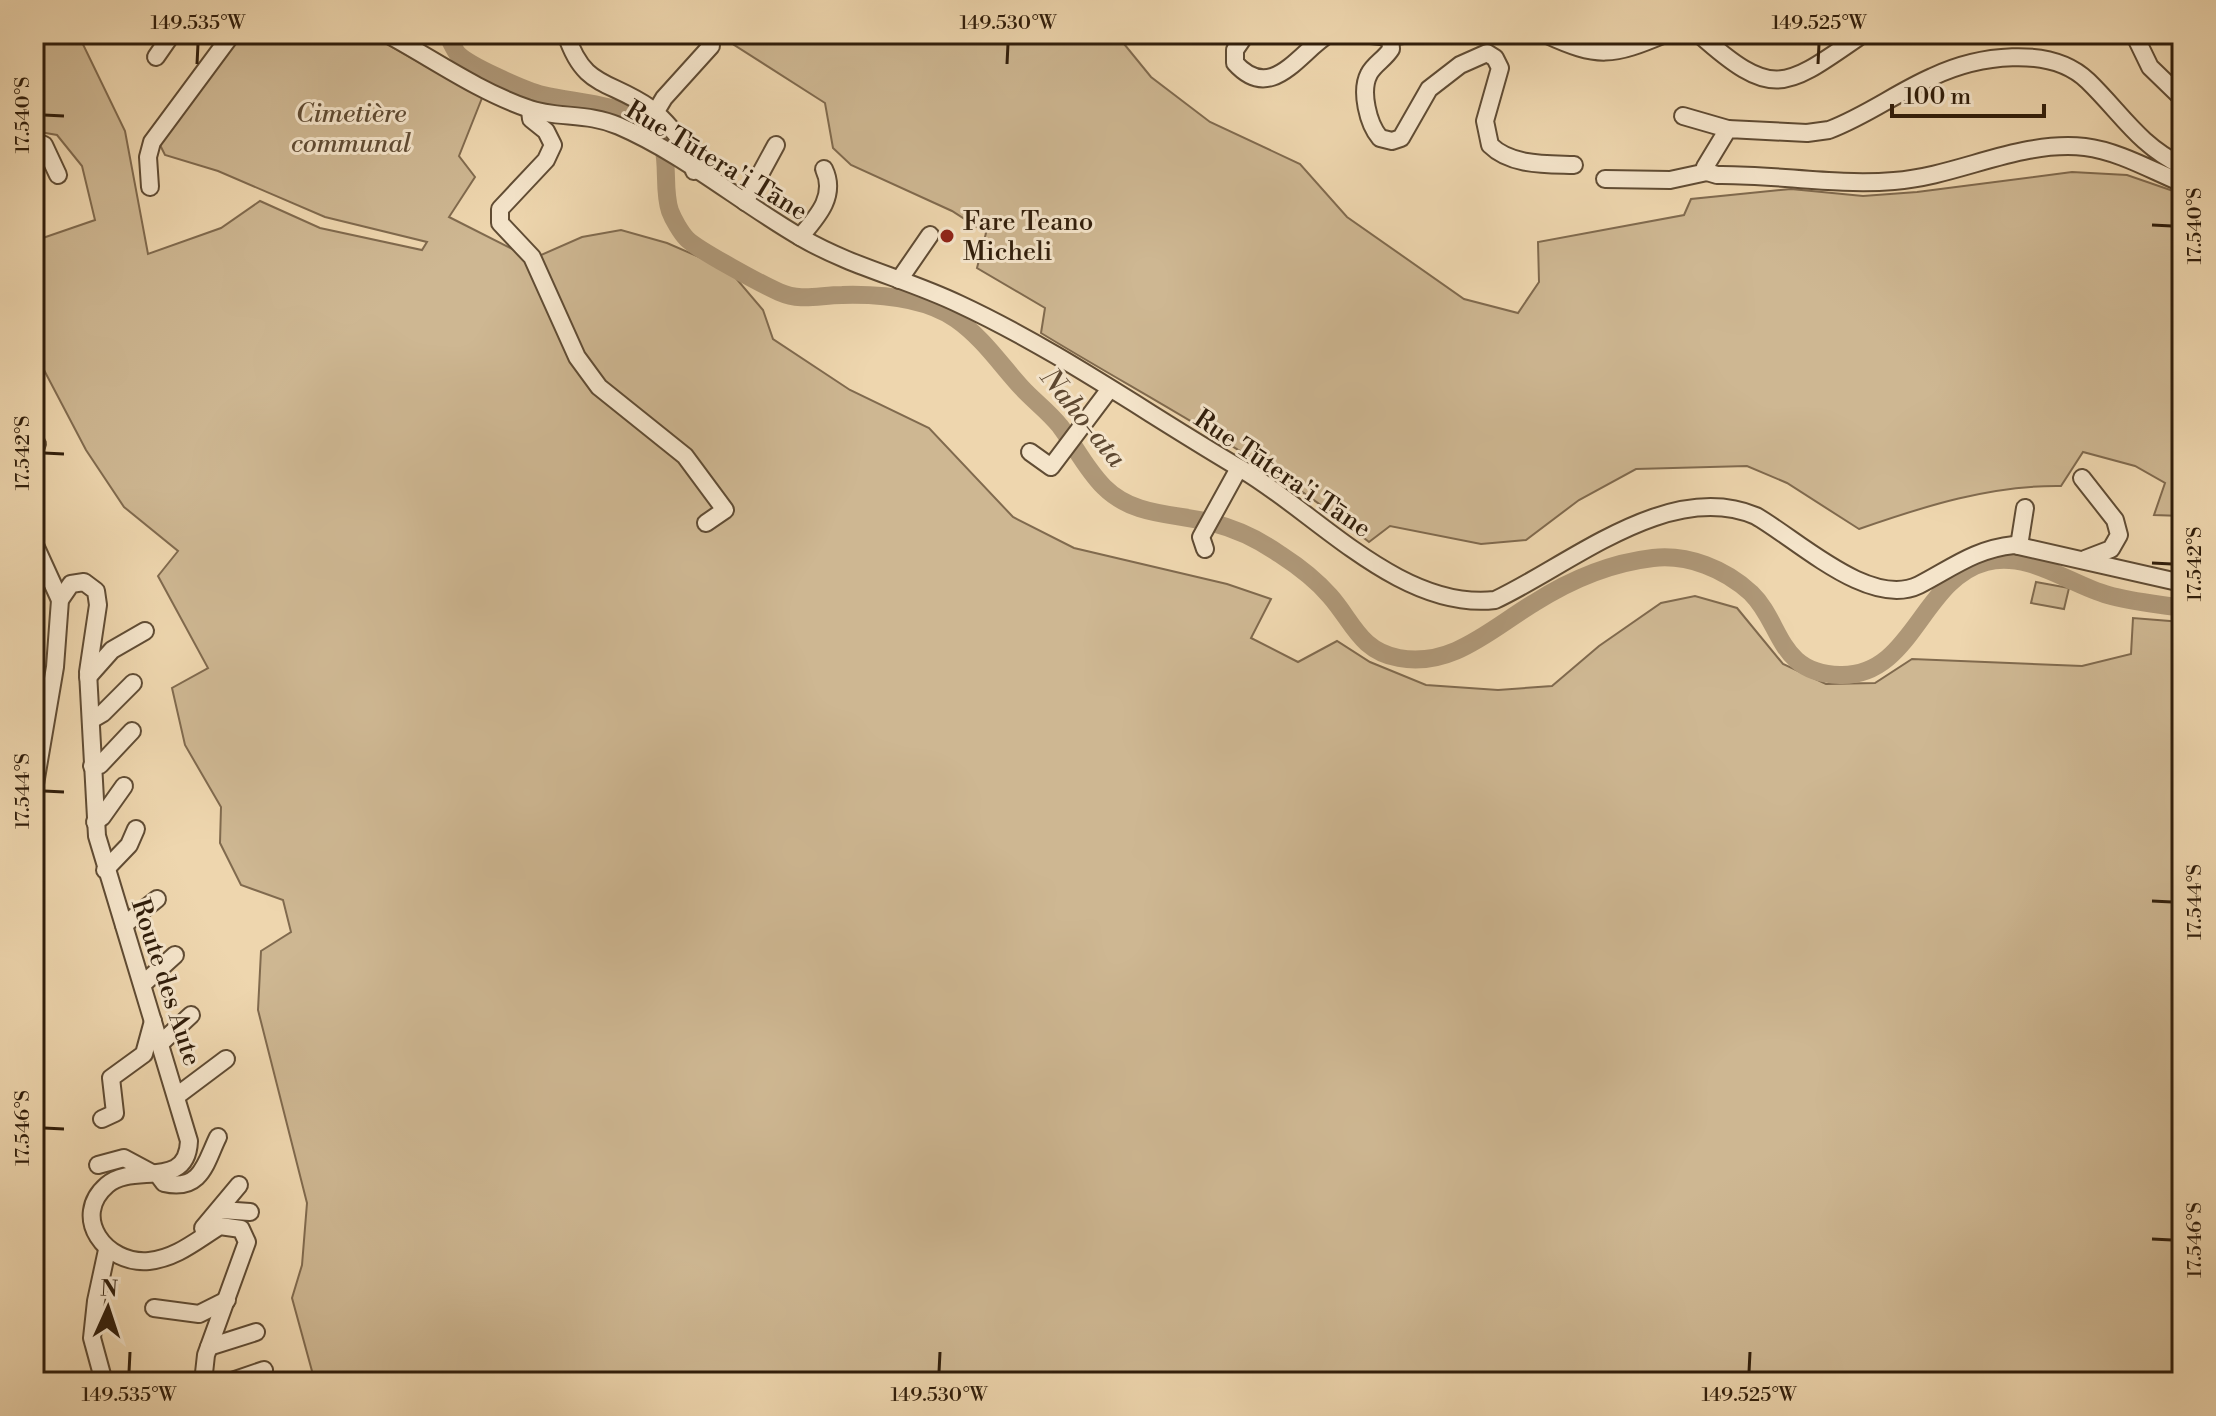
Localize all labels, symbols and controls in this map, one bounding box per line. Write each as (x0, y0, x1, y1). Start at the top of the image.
text: 149.535°W (151, 11, 246, 36)
text: 149.530°W (959, 11, 1057, 36)
text: 149.525°W (1771, 11, 1867, 36)
scale bar (1892, 68, 2044, 118)
text: 17.540°S (11, 77, 36, 153)
text: 100 m (1904, 82, 1971, 112)
street label: Rue Tūtera'i Tāne (620, 94, 813, 228)
park label: Cimetière communal (291, 98, 412, 160)
text: 17.540°S (2183, 188, 2208, 264)
place label: Fare Teano Micheli (963, 206, 1093, 268)
marker: Fare Teano Micheli (938, 227, 956, 245)
water label: Naho-ata (1032, 360, 1134, 475)
street label: Rue Tūtera'i Tāne (1188, 403, 1377, 545)
text: 17.542°S (11, 415, 36, 491)
text: 17.542°S (2183, 526, 2208, 602)
text: 17.544°S (11, 753, 36, 829)
text: 17.544°S (2183, 864, 2208, 940)
street label: Route des Aute (124, 895, 208, 1070)
text: 17.546°S (11, 1090, 36, 1166)
text: 17.546°S (2183, 1202, 2208, 1278)
north arrow (68, 1268, 148, 1348)
text: N (100, 1276, 119, 1303)
text: 149.535°W (82, 1383, 177, 1408)
text: 149.530°W (890, 1383, 988, 1408)
text: 149.525°W (1701, 1383, 1797, 1408)

